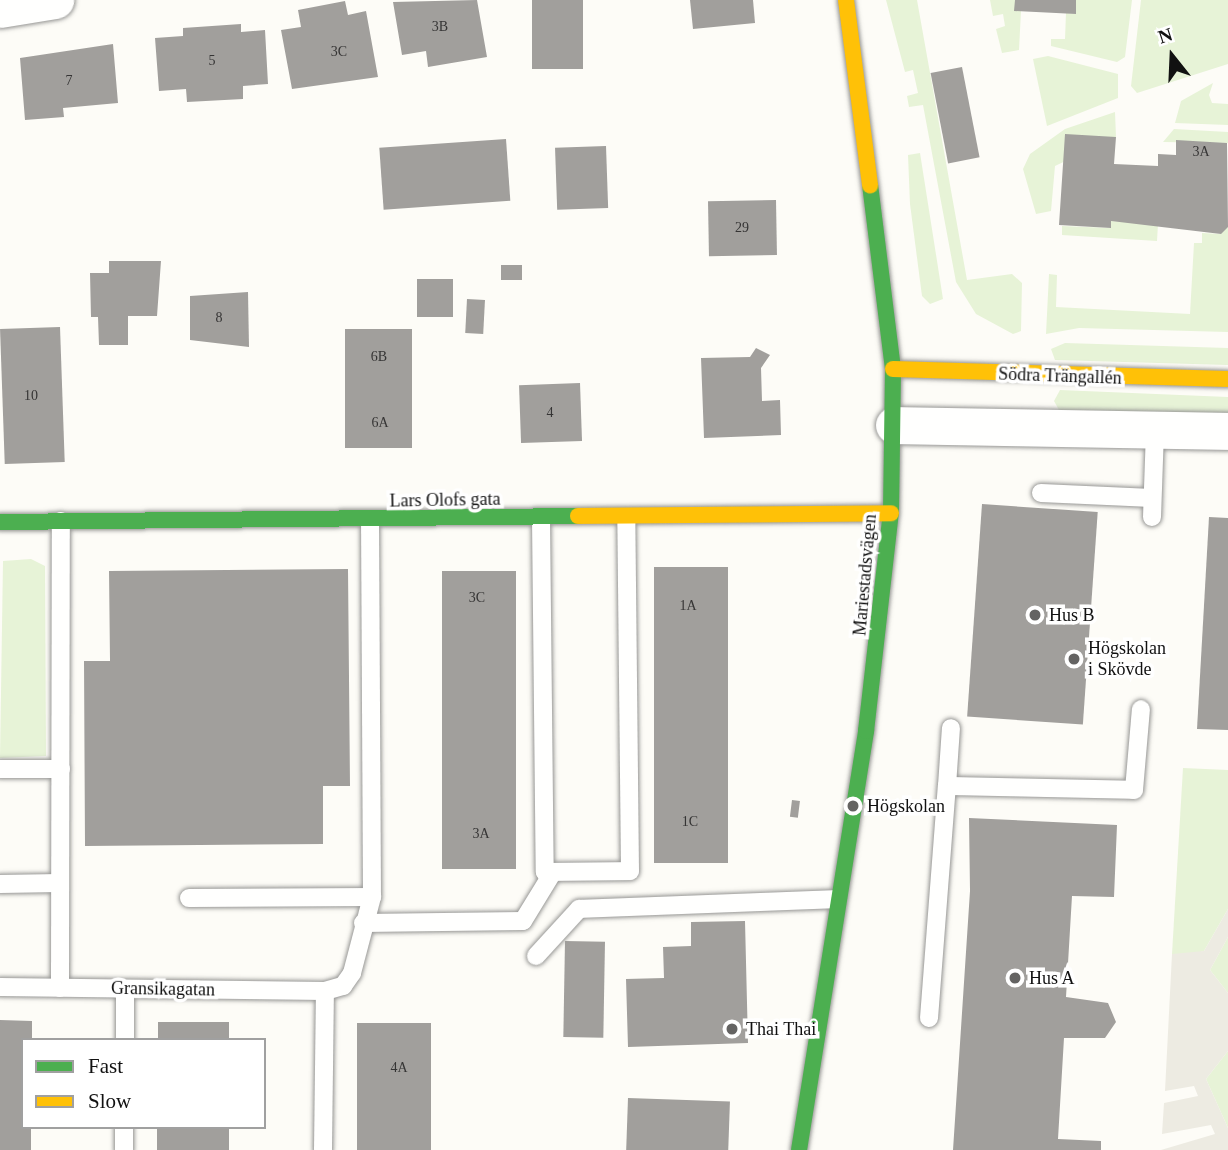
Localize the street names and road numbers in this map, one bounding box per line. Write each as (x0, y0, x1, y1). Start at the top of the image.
street label: Södra Trängallén (998, 363, 1122, 389)
street label: Lars Olofs gata (389, 488, 501, 512)
street label: Mariestadsvägen (849, 513, 881, 637)
street label: Gransikagatan (111, 977, 215, 1001)

